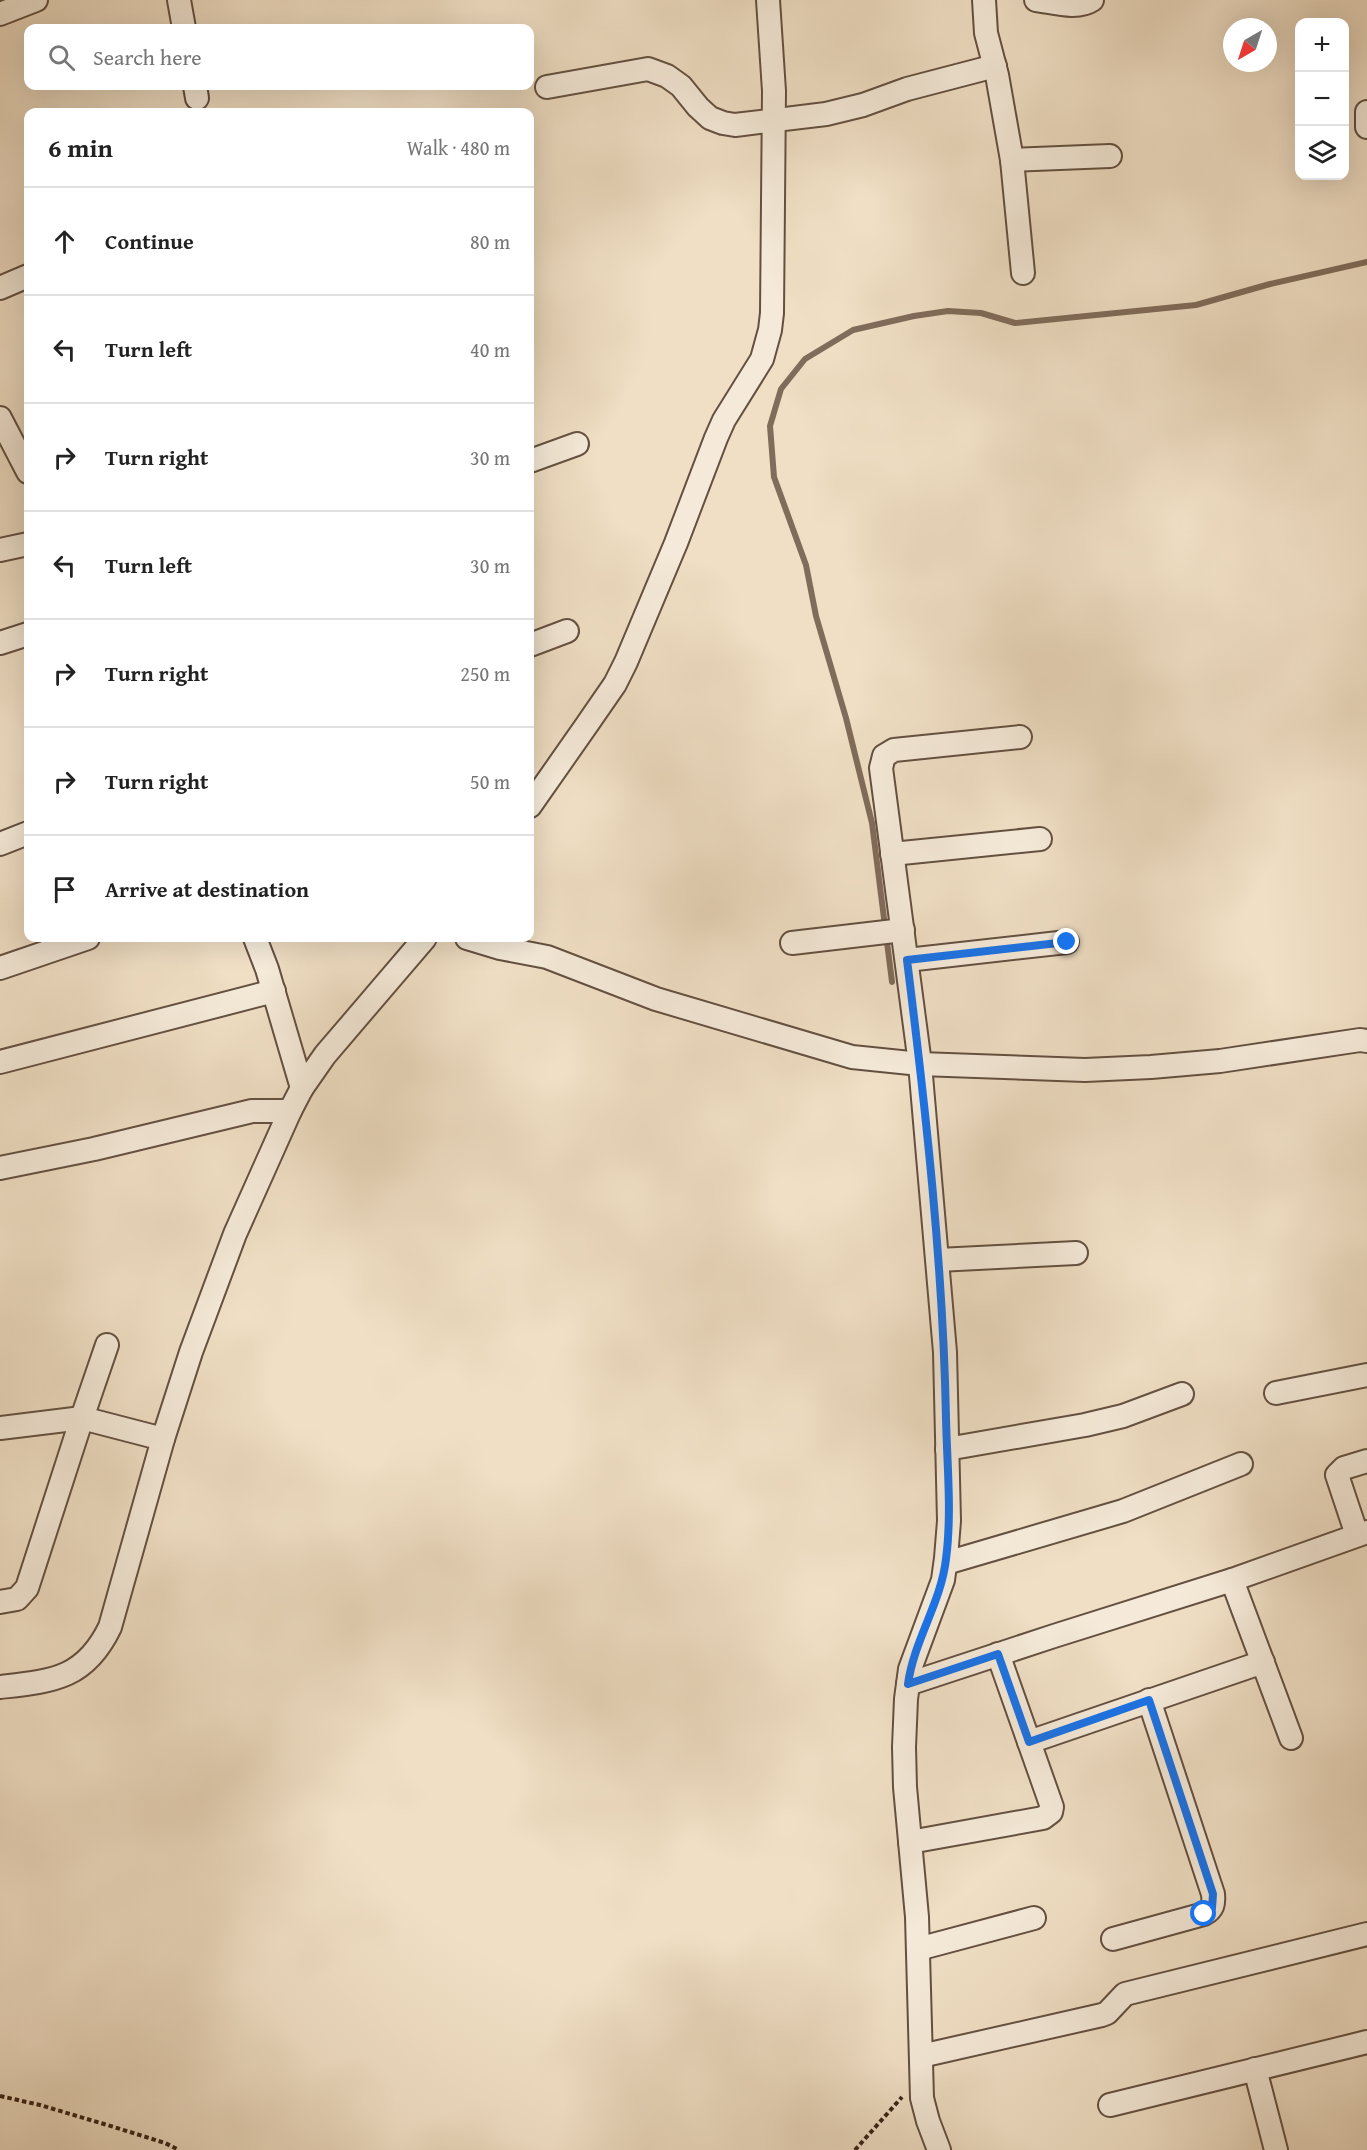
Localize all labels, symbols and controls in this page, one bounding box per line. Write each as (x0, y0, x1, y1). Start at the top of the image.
north arrow (1223, 18, 1277, 72)
map controls (1295, 18, 1349, 180)
button: + (1295, 18, 1349, 72)
search box (24, 24, 534, 90)
icon: search (45, 41, 78, 74)
text: Search here (93, 41, 202, 73)
button: − (1295, 72, 1349, 126)
button: layers (1295, 126, 1349, 180)
text: 6 min (48, 128, 113, 167)
text: Walk · 480 m (407, 133, 510, 162)
icon: ahead (48, 225, 81, 258)
text: Continue (105, 225, 194, 257)
text: 80 m (470, 227, 510, 256)
icon: left (48, 333, 81, 366)
text: Turn left (105, 333, 192, 365)
text: 40 m (470, 335, 510, 364)
icon: right (48, 441, 81, 474)
text: Turn right (105, 441, 208, 473)
text: 30 m (470, 443, 510, 472)
icon: left (48, 549, 81, 582)
text: Turn left (105, 549, 192, 581)
text: 30 m (470, 551, 510, 580)
icon: right (48, 657, 81, 690)
text: Turn right (105, 657, 208, 689)
text: 250 m (460, 659, 510, 688)
icon: right (48, 765, 81, 798)
text: Turn right (105, 765, 208, 797)
text: 50 m (470, 767, 510, 796)
icon: arrive (48, 873, 81, 906)
text: Arrive at destination (105, 873, 309, 905)
route end (1053, 928, 1079, 954)
route start (1190, 1900, 1216, 1926)

